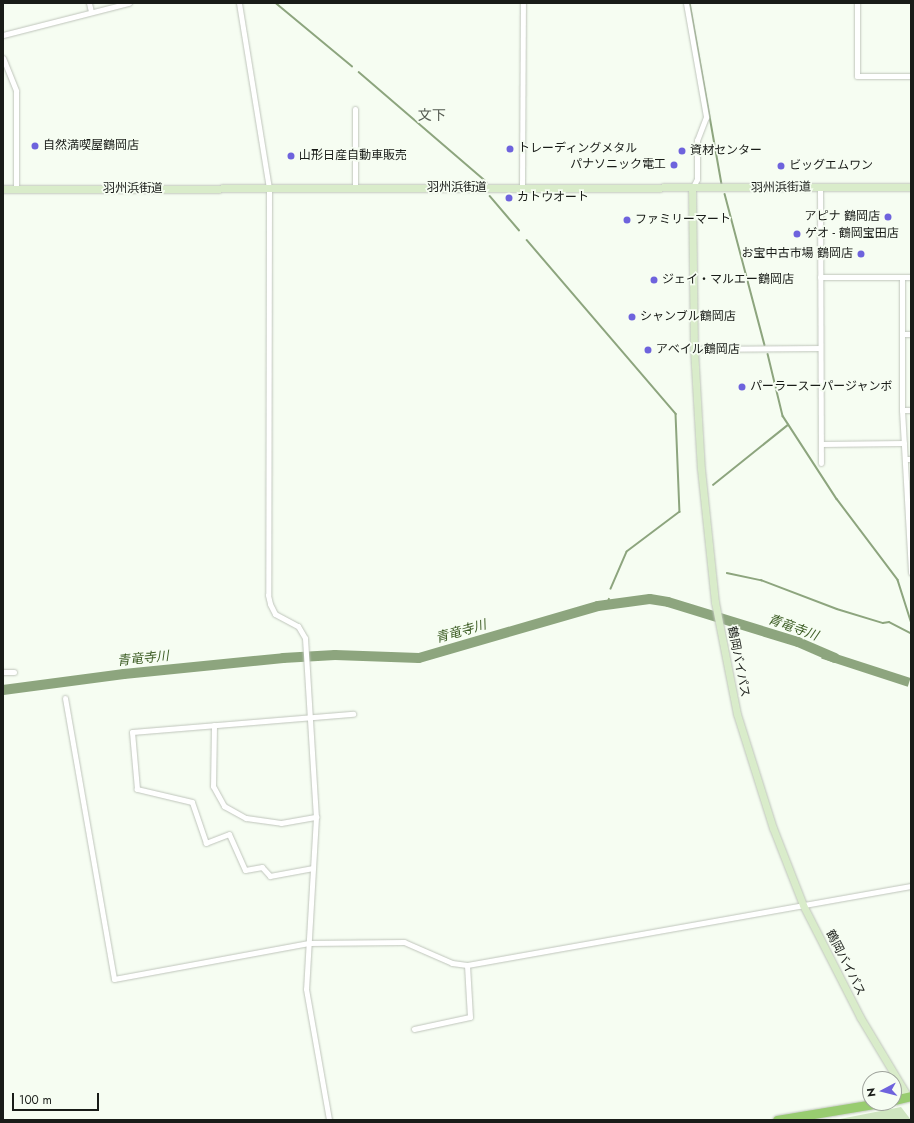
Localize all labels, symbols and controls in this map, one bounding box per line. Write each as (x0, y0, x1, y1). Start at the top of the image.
district label: 文下 (418, 107, 446, 123)
place label: 自然満喫屋鶴岡店 (43, 139, 139, 153)
marker: 自然満喫屋鶴岡店 (30, 141, 40, 151)
place label: トレーディングメタル (518, 142, 638, 156)
marker: トレーディングメタル (505, 144, 515, 154)
place label: 資材センター (690, 144, 762, 158)
marker: 資材センター (677, 146, 687, 156)
place label: 山形日産自動車販売 (299, 149, 407, 163)
marker: 山形日産自動車販売 (286, 151, 296, 161)
place label: パナソニック電工 (570, 158, 666, 172)
place label: ビッグエムワン (789, 159, 873, 173)
marker: パナソニック電工 (669, 160, 679, 170)
marker: ビッグエムワン (776, 161, 786, 171)
street label: 羽州浜街道 (751, 180, 811, 196)
street label: 羽州浜街道 (427, 181, 487, 195)
street label: 羽州浜街道 (103, 182, 163, 196)
place label: カトウオート (517, 191, 589, 205)
marker: カトウオート (504, 193, 514, 203)
place label: アピナ 鶴岡店 (804, 210, 880, 224)
marker: アピナ 鶴岡店 (883, 212, 893, 222)
place label: ファミリーマート (635, 213, 731, 227)
marker: ファミリーマート (622, 215, 632, 225)
place label: ゲオ - 鶴岡宝田店 (805, 227, 899, 241)
marker: ゲオ - 鶴岡宝田店 (792, 229, 802, 239)
place label: お宝中古市場 鶴岡店 (741, 247, 853, 261)
marker: お宝中古市場 鶴岡店 (856, 249, 866, 259)
place label: ジェイ・マルエー鶴岡店 (662, 273, 794, 287)
marker: ジェイ・マルエー鶴岡店 (649, 275, 659, 285)
place label: シャンブル鶴岡店 (640, 310, 736, 324)
marker: シャンブル鶴岡店 (627, 312, 637, 322)
place label: アベイル鶴岡店 (656, 343, 740, 357)
marker: アベイル鶴岡店 (643, 345, 653, 355)
place label: パーラースーパージャンボ (750, 380, 894, 394)
marker: パーラースーパージャンボ (737, 382, 747, 392)
water label: 青竜寺川 (766, 612, 820, 644)
water label: 青竜寺川 (434, 617, 488, 647)
street label: 鶴岡バイパス (724, 625, 752, 699)
water label: 青竜寺川 (116, 649, 170, 669)
street label: 鶴岡バイパス (822, 928, 868, 998)
north arrow (862, 1071, 902, 1111)
scale bar (14, 1085, 101, 1111)
text: N (863, 1087, 880, 1098)
text: 100 m (19, 1091, 52, 1109)

